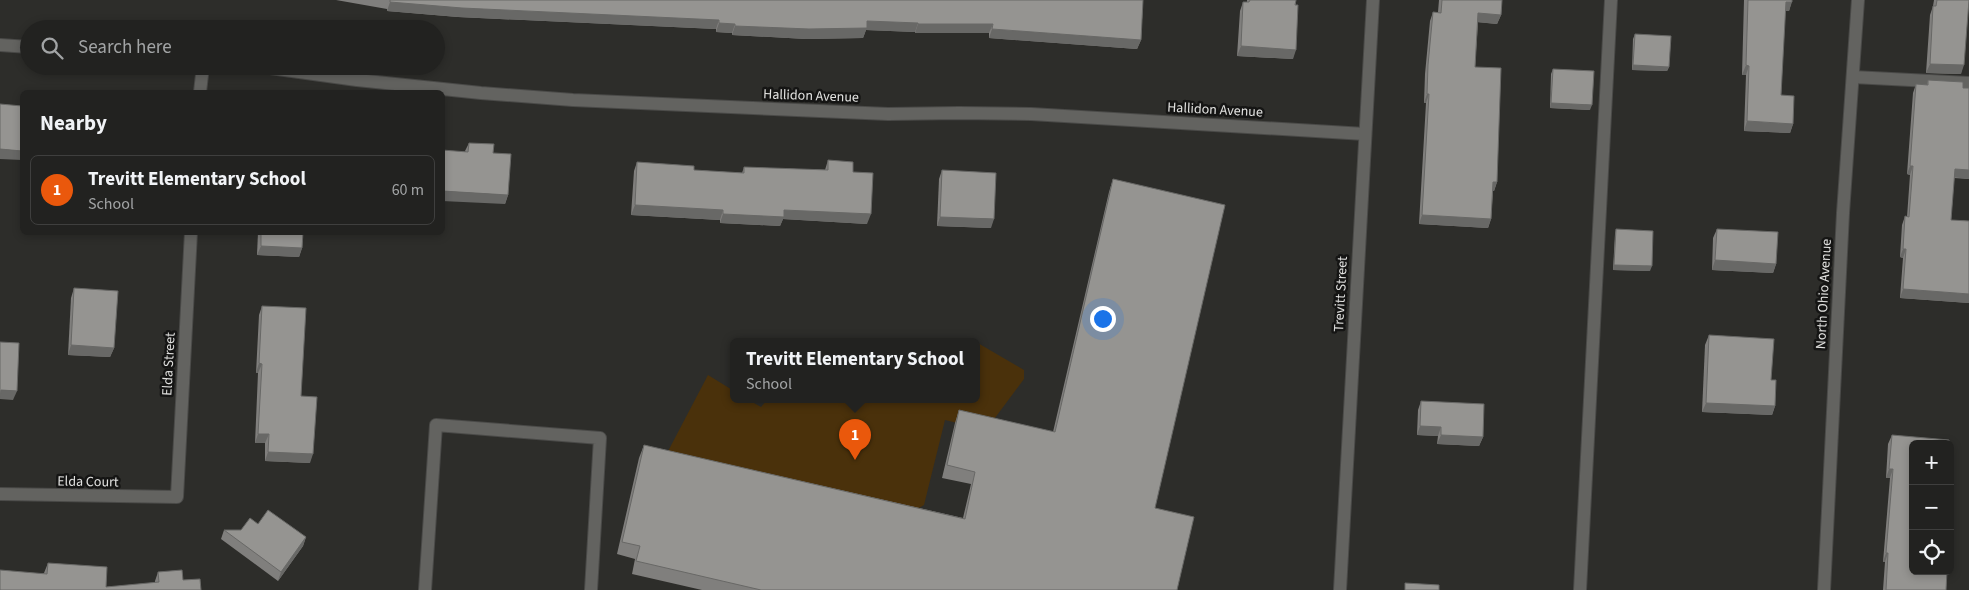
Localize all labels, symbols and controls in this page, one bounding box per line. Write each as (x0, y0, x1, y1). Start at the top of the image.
search box (20, 20, 445, 75)
icon: search (38, 34, 66, 62)
text: Search here (78, 34, 172, 61)
street label: Hallidon Avenue (763, 84, 859, 108)
street label: Hallidon Avenue (1167, 98, 1263, 122)
text: Nearby (40, 108, 107, 138)
text: Trevitt Elementary School (88, 166, 306, 193)
text: 1 (53, 179, 61, 201)
text: 60 m (392, 179, 424, 201)
text: School (88, 193, 134, 215)
street label: North Ohio Avenue (1811, 238, 1837, 350)
street label: Trevitt Street (1329, 255, 1353, 332)
your location (1090, 306, 1116, 332)
street label: Elda Street (157, 331, 181, 396)
popup (730, 338, 980, 403)
text: Trevitt Elementary School (746, 346, 964, 373)
text: School (746, 373, 792, 395)
pin: 1 (839, 419, 871, 460)
map controls (1909, 440, 1954, 575)
button: + (1909, 440, 1954, 485)
street label: Elda Court (57, 471, 119, 493)
button: − (1909, 485, 1954, 530)
button: locate (1909, 530, 1954, 575)

